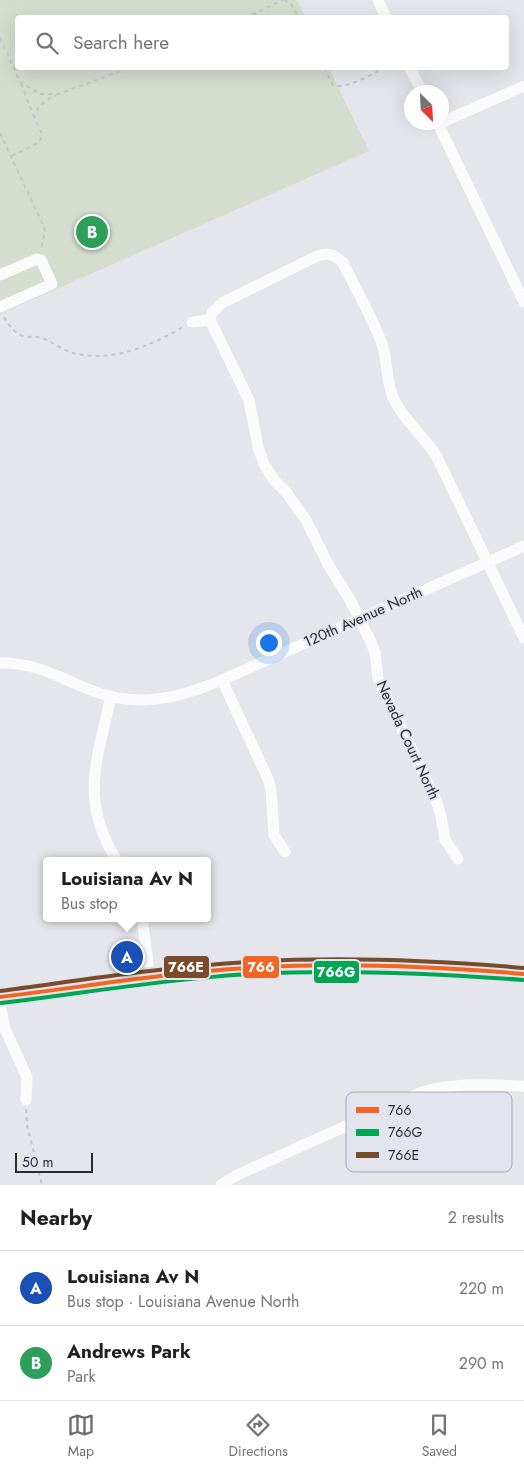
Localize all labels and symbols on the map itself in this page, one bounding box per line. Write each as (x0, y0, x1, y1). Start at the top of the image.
north arrow (404, 85, 449, 130)
pin: B (76, 213, 108, 251)
street label: 120th Avenue North (300, 581, 426, 653)
your location (256, 630, 282, 656)
street label: Nevada Court North (371, 677, 445, 803)
pin: A (111, 938, 143, 976)
line badge: 766E (163, 955, 210, 979)
line badge: 766 (242, 955, 280, 979)
text: 766E (168, 957, 204, 977)
text: 766 (247, 957, 275, 977)
line badge: 766G (313, 960, 360, 984)
text: 766G (317, 962, 355, 982)
legend (346, 1092, 512, 1172)
text: 766 (388, 1100, 411, 1120)
text: 766G (388, 1122, 422, 1142)
text: 766E (388, 1145, 419, 1165)
scale bar (15, 1150, 92, 1173)

